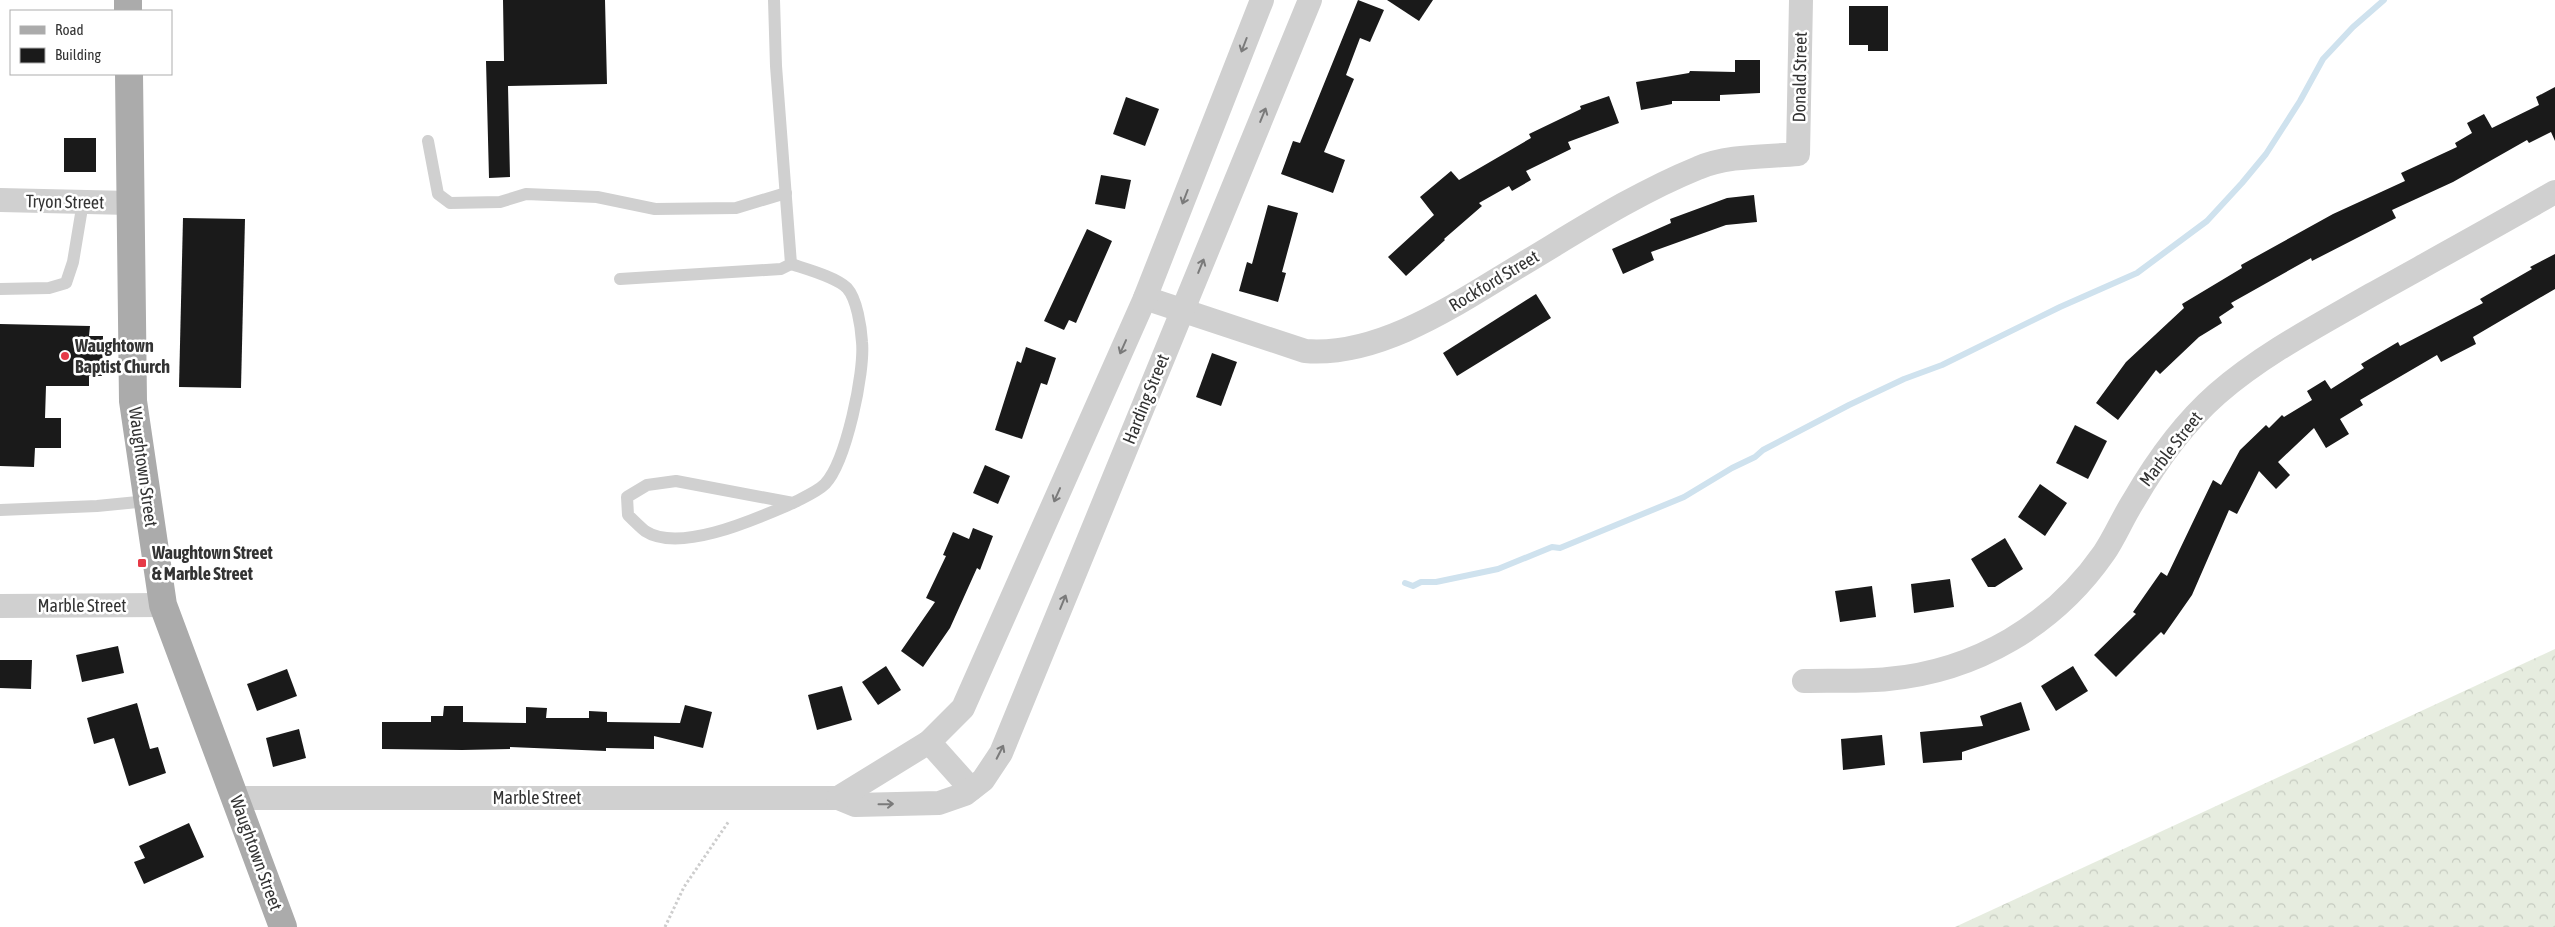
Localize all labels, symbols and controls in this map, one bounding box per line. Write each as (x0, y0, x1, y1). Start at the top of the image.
legend (10, 10, 172, 75)
text: Road (55, 21, 84, 38)
street label: Donald Street (1788, 31, 1811, 123)
one-way arrow (1239, 38, 1248, 53)
text: Building (55, 46, 101, 63)
one-way arrow (1259, 108, 1268, 123)
one-way arrow (1180, 188, 1189, 204)
street label: Tryon Street (26, 190, 104, 213)
street label: Rockford Street (1445, 245, 1543, 316)
one-way arrow (1196, 259, 1206, 274)
place label: Waughtown Baptist Church (74, 335, 170, 377)
one-way arrow (1118, 339, 1128, 354)
marker: Waughtown Baptist Church (59, 350, 71, 362)
street label: Harding Street (1118, 351, 1173, 447)
street label: Waughtown Street (125, 406, 162, 528)
street label: Marble Street (2135, 407, 2206, 490)
one-way arrow (1052, 487, 1062, 502)
place label: Waughtown Street & Marble Street (151, 542, 274, 584)
marker: Waughtown Street & Marble Street (136, 557, 148, 569)
street label: Marble Street (38, 595, 127, 616)
one-way arrow (1058, 595, 1068, 610)
one-way arrow (996, 745, 1005, 760)
street label: Marble Street (493, 787, 582, 808)
street label: Waughtown Street (226, 792, 287, 913)
one-way arrow (877, 799, 893, 809)

